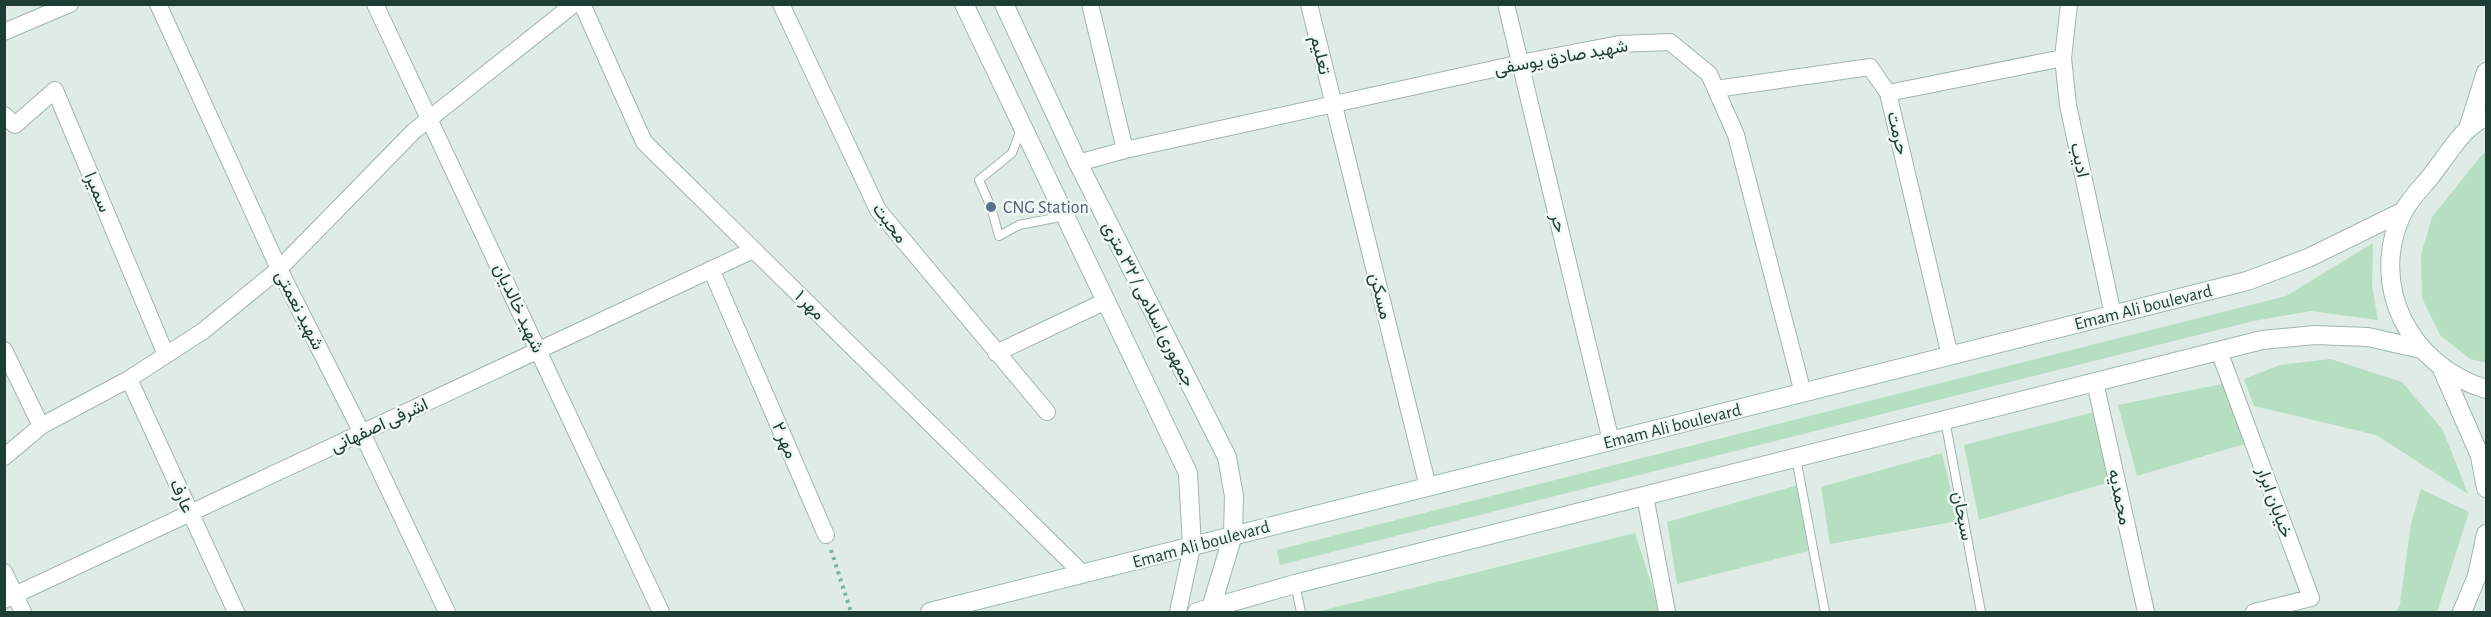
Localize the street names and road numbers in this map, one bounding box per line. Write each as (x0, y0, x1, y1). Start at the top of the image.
street label: تعلیم (1305, 34, 1334, 77)
street label: شهید صادق یوسفی (1493, 37, 1630, 80)
street label: حرمت (1882, 110, 1911, 157)
street label: ادیب (2067, 141, 2091, 179)
street label: سمیرا (80, 170, 113, 215)
street label: محبت (869, 200, 910, 247)
street label: حر (1546, 211, 1569, 235)
street label: جمهوری اسلامی / ۳۲ متری (1098, 219, 1198, 391)
street label: شهید خالدیان (489, 261, 547, 356)
street label: شهید نعمتی (271, 268, 327, 353)
street label: مسکن (1365, 271, 1394, 321)
street label: Emam Ali boulevard (2073, 282, 2214, 334)
street label: مهر ۱ (790, 287, 828, 325)
street label: اشرفی اصفهانی (328, 395, 432, 457)
street label: Emam Ali boulevard (1602, 401, 1743, 453)
street label: مهر ۲ (767, 419, 800, 462)
street label: خیابان ابرار (2252, 464, 2295, 541)
street label: محمدیه (2104, 468, 2134, 527)
street label: عارف (165, 477, 196, 516)
street label: سبحان (1948, 490, 1976, 542)
street label: Emam Ali boulevard (1131, 518, 1272, 572)

